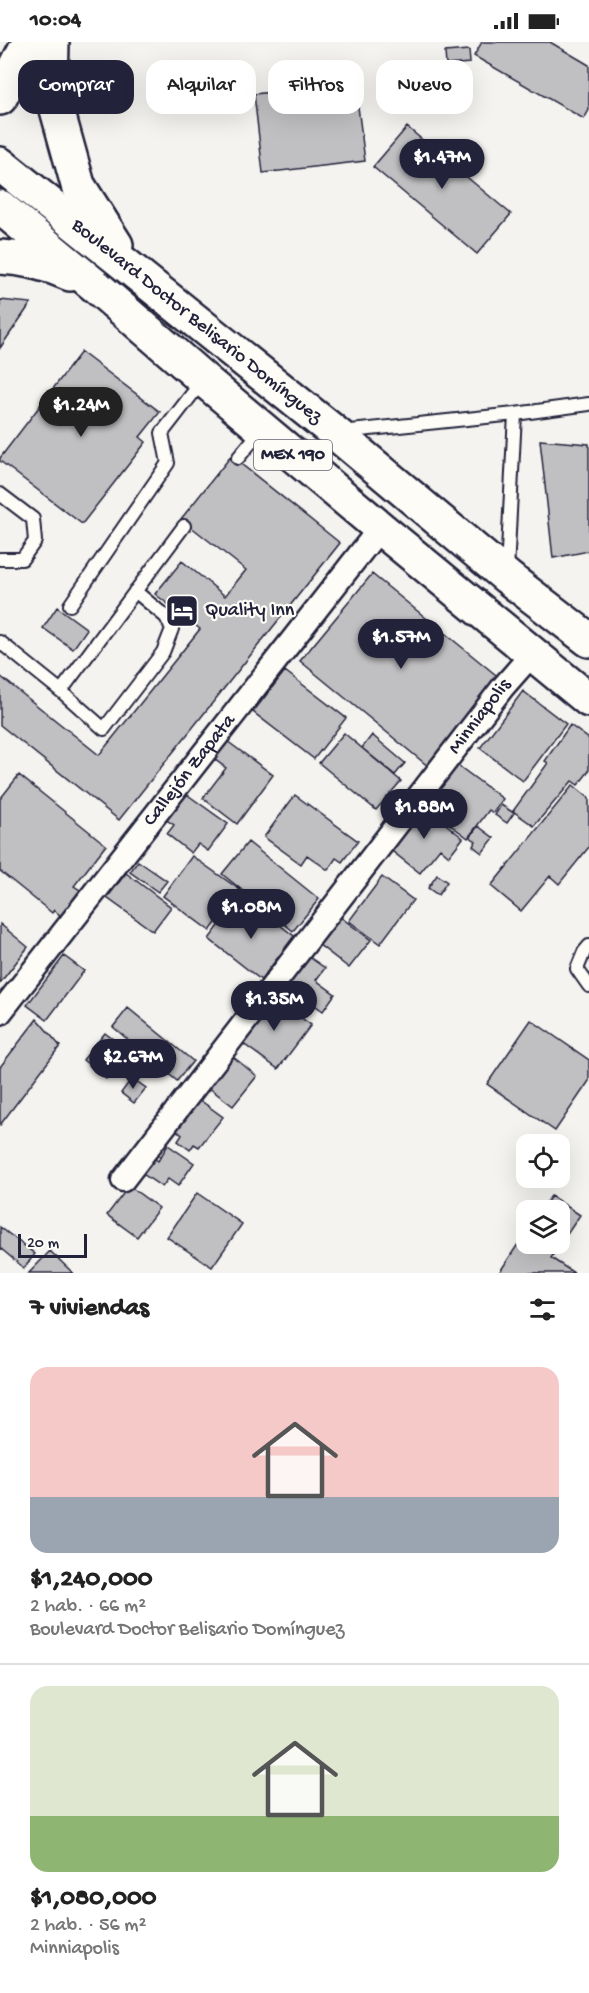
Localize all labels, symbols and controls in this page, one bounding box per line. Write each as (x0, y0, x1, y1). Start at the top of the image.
text: 10:04 (30, 8, 81, 34)
chip: Comprar (18, 60, 134, 114)
chip: Alquilar (146, 60, 256, 114)
chip: Filtros (268, 60, 364, 114)
chip: Nuevo (376, 60, 473, 114)
pin: $1.47M (393, 139, 491, 190)
text: $1.47M (413, 147, 471, 170)
street label: Boulevard Doctor Belisario Domínguez (66, 214, 327, 430)
pin: $1.24M (32, 387, 130, 438)
text: $1.24M (53, 395, 109, 418)
road number: MEX 190 (254, 440, 332, 470)
hotel icon: Quality Inn (164, 593, 200, 629)
place label: Quality Inn (205, 600, 295, 623)
pin: $1.57M (352, 619, 450, 670)
text: $1.57M (372, 627, 430, 650)
street label: Minniapolis (444, 674, 517, 759)
street label: Callejón Zapata (139, 709, 241, 831)
pin: $1.88M (375, 789, 473, 840)
text: $1.88M (394, 797, 454, 820)
pin: $1.08M (202, 889, 300, 940)
text: $1.08M (221, 897, 281, 920)
pin: $1.35M (225, 981, 323, 1032)
text: $1.35M (245, 989, 303, 1012)
pin: $2.67M (84, 1039, 182, 1090)
text: $2.67M (103, 1047, 163, 1070)
map controls (516, 1134, 570, 1254)
button: locate (516, 1134, 570, 1188)
button: layers (516, 1200, 570, 1254)
scale bar (18, 1231, 87, 1258)
text: 20 m (27, 1235, 59, 1254)
icon: filters (526, 1293, 559, 1326)
text: 7 viviendas (30, 1294, 149, 1325)
icon: home (241, 1406, 349, 1514)
text: $1,240,000 (30, 1565, 153, 1596)
text: 2 hab. · 66 m² (30, 1596, 146, 1619)
text: Boulevard Doctor Belisario Domínguez (30, 1619, 344, 1642)
icon: home (241, 1725, 349, 1833)
text: $1,080,000 (30, 1884, 157, 1915)
text: 2 hab. · 56 m² (30, 1915, 146, 1938)
text: Minniapolis (30, 1938, 119, 1961)

